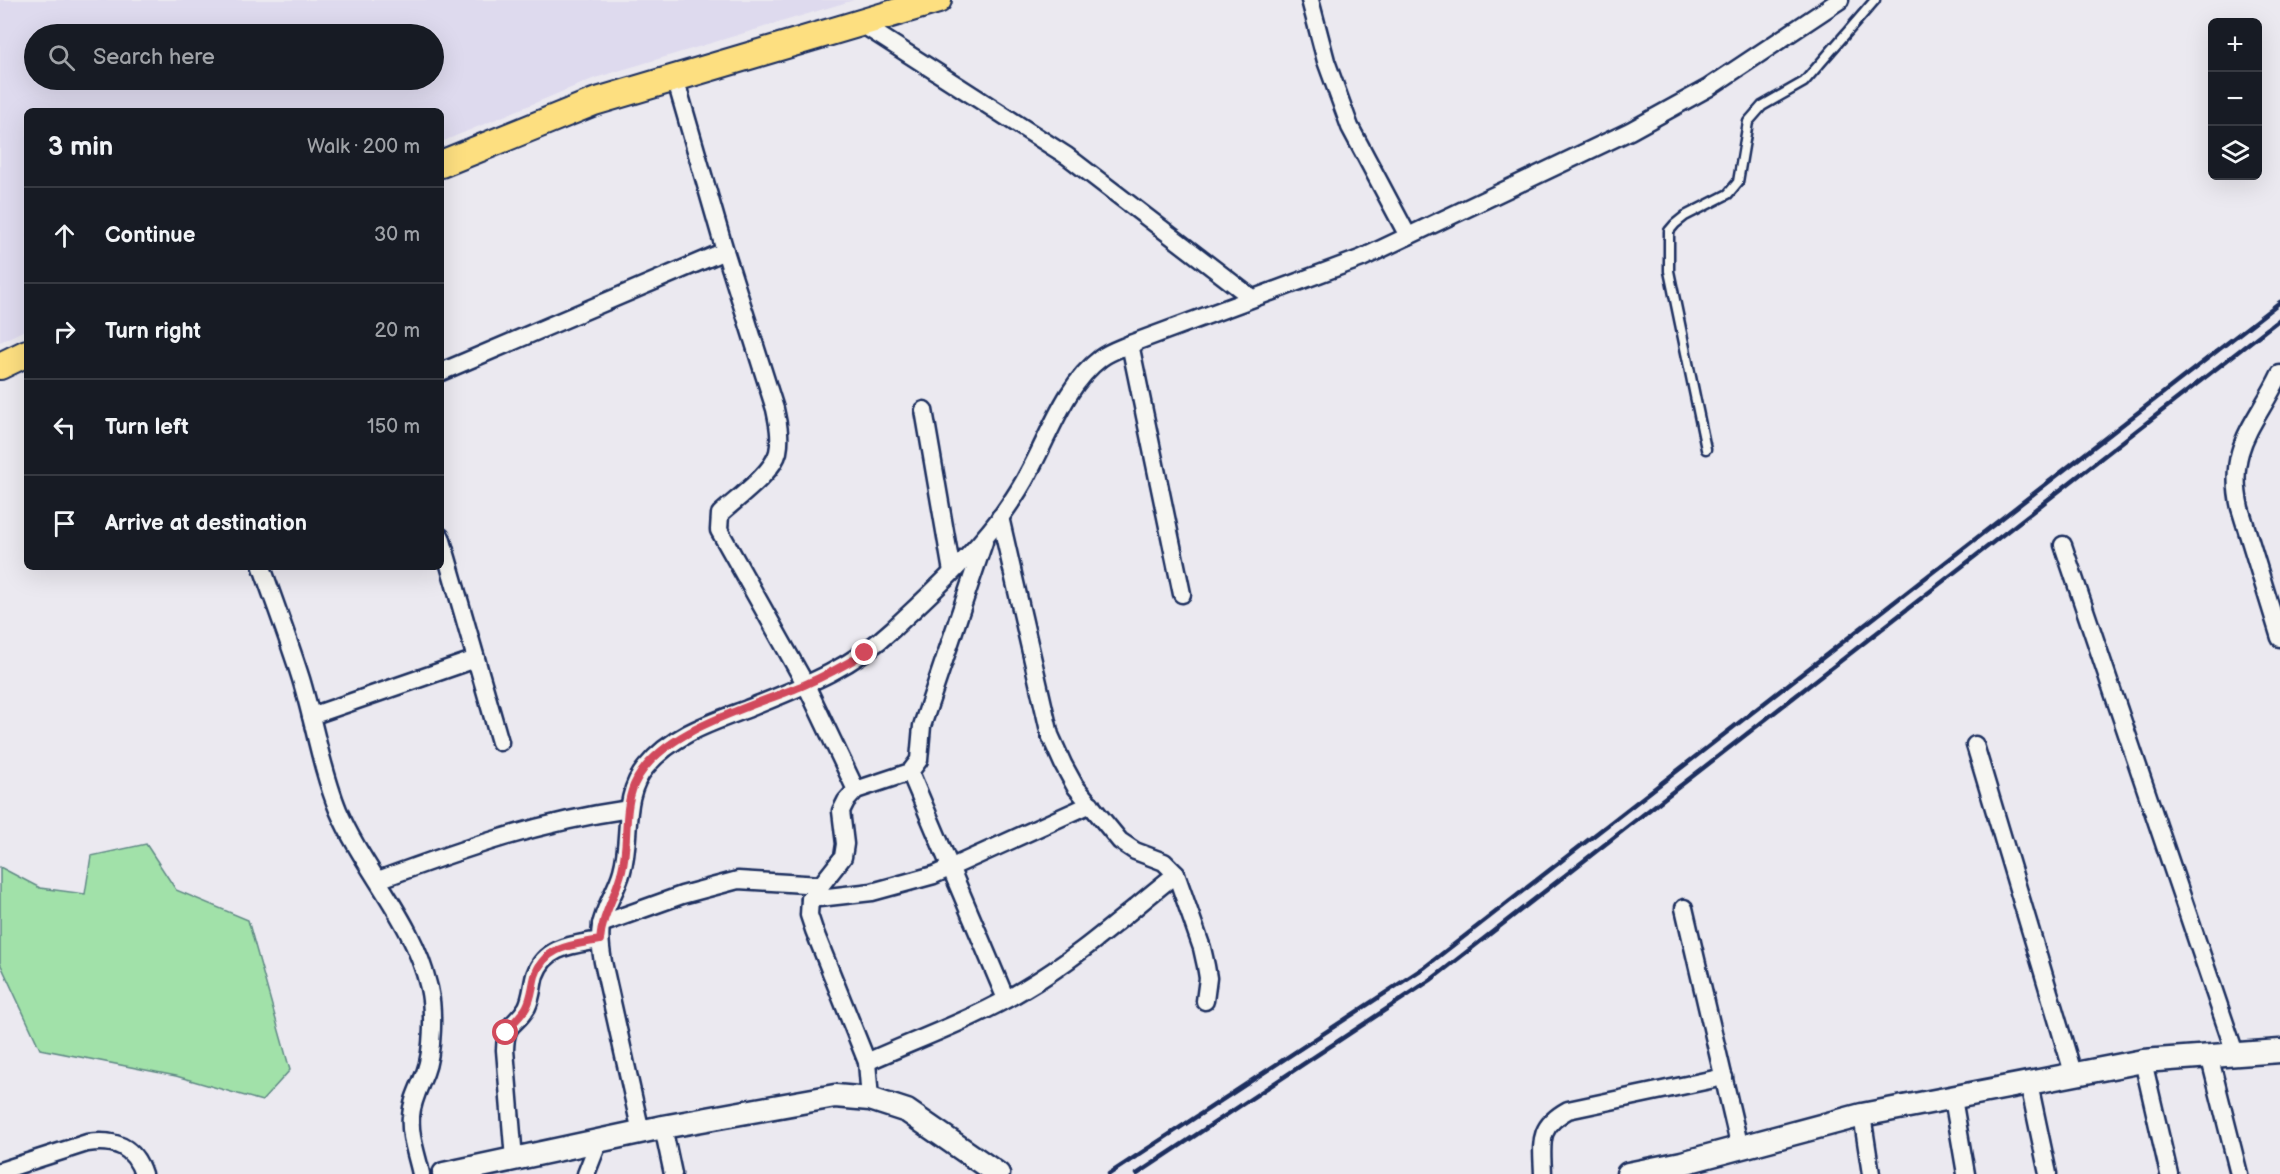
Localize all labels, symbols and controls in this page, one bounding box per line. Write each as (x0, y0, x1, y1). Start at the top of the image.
map controls (2208, 18, 2262, 180)
button: + (2208, 18, 2262, 72)
search box (24, 24, 444, 90)
icon: search (45, 41, 78, 74)
text: Search here (93, 44, 215, 71)
button: − (2208, 72, 2262, 126)
button: layers (2208, 126, 2262, 180)
text: 3 min (48, 132, 113, 163)
text: Walk · 200 m (307, 135, 420, 159)
icon: ahead (48, 219, 81, 252)
text: Continue (105, 222, 195, 249)
text: 30 m (374, 223, 420, 247)
icon: right (48, 315, 81, 348)
text: Turn right (105, 318, 201, 345)
text: 20 m (375, 319, 420, 343)
icon: left (48, 411, 81, 444)
text: Turn left (105, 414, 189, 441)
text: 150 m (367, 415, 420, 439)
icon: arrive (48, 507, 81, 540)
text: Arrive at destination (105, 510, 307, 537)
route end (851, 639, 877, 665)
route start (492, 1019, 518, 1045)

